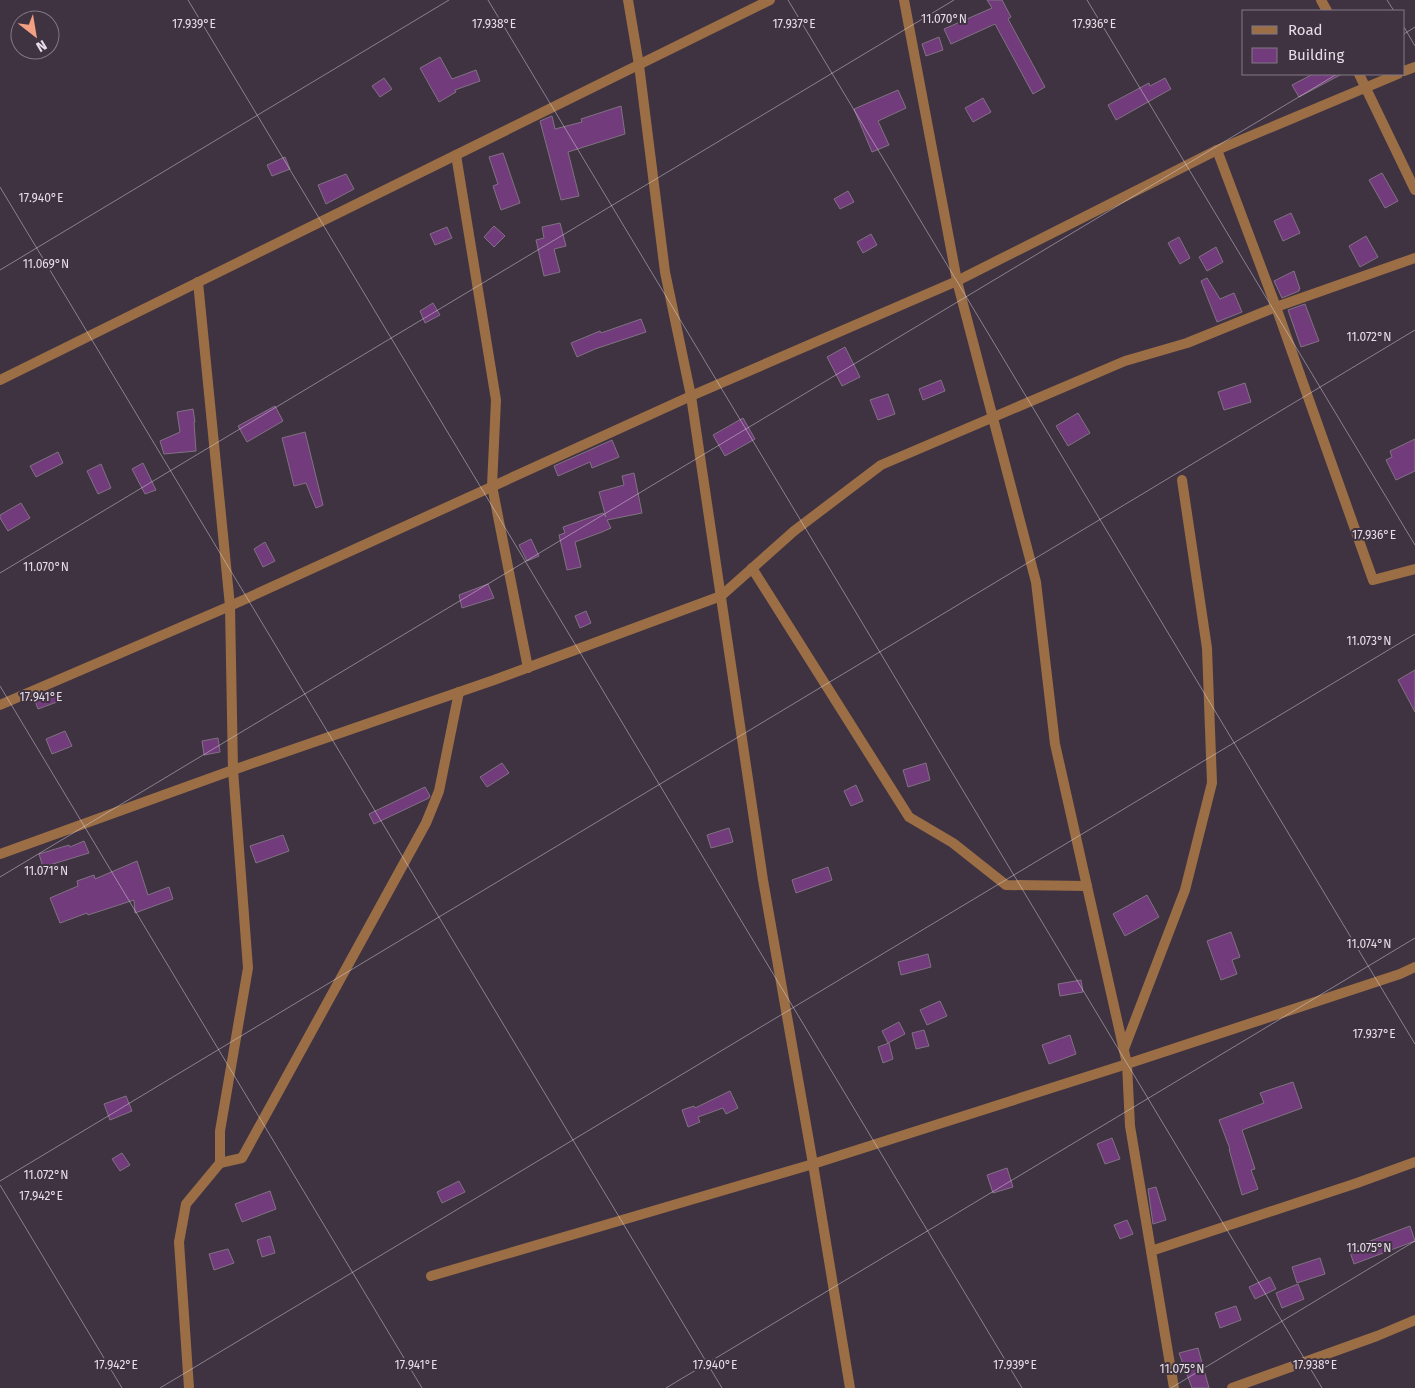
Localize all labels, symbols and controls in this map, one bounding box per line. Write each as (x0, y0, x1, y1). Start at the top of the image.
north arrow (10, 10, 60, 60)
legend (1242, 10, 1405, 75)
text: 11.070°N (921, 12, 967, 26)
text: 17.939°E (172, 17, 216, 31)
text: 17.938°E (472, 17, 516, 31)
text: 17.937°E (772, 17, 816, 31)
text: 17.936°E (1072, 17, 1116, 31)
text: Road (1288, 21, 1323, 39)
text: N (33, 36, 50, 55)
text: Building (1288, 46, 1344, 64)
text: 17.940°E (18, 191, 64, 205)
text: 11.069°N (23, 257, 69, 271)
text: 11.072°N (1347, 330, 1391, 344)
text: 17.936°E (1352, 528, 1396, 542)
text: 11.070°N (23, 560, 69, 574)
text: 11.073°N (1346, 634, 1392, 648)
text: 17.941°E (20, 690, 62, 704)
text: 11.071°N (24, 864, 68, 878)
text: 11.074°N (1346, 937, 1392, 951)
text: 17.937°E (1352, 1027, 1396, 1041)
text: 11.072°N (24, 1168, 68, 1182)
text: 17.942°E (19, 1189, 63, 1203)
text: 11.075°N (1347, 1241, 1391, 1255)
text: 17.942°E (94, 1358, 138, 1372)
text: 17.941°E (395, 1358, 437, 1372)
text: 17.940°E (692, 1358, 738, 1372)
text: 17.939°E (993, 1358, 1037, 1372)
text: 17.938°E (1293, 1358, 1337, 1372)
text: 11.075°N (1160, 1362, 1204, 1376)

